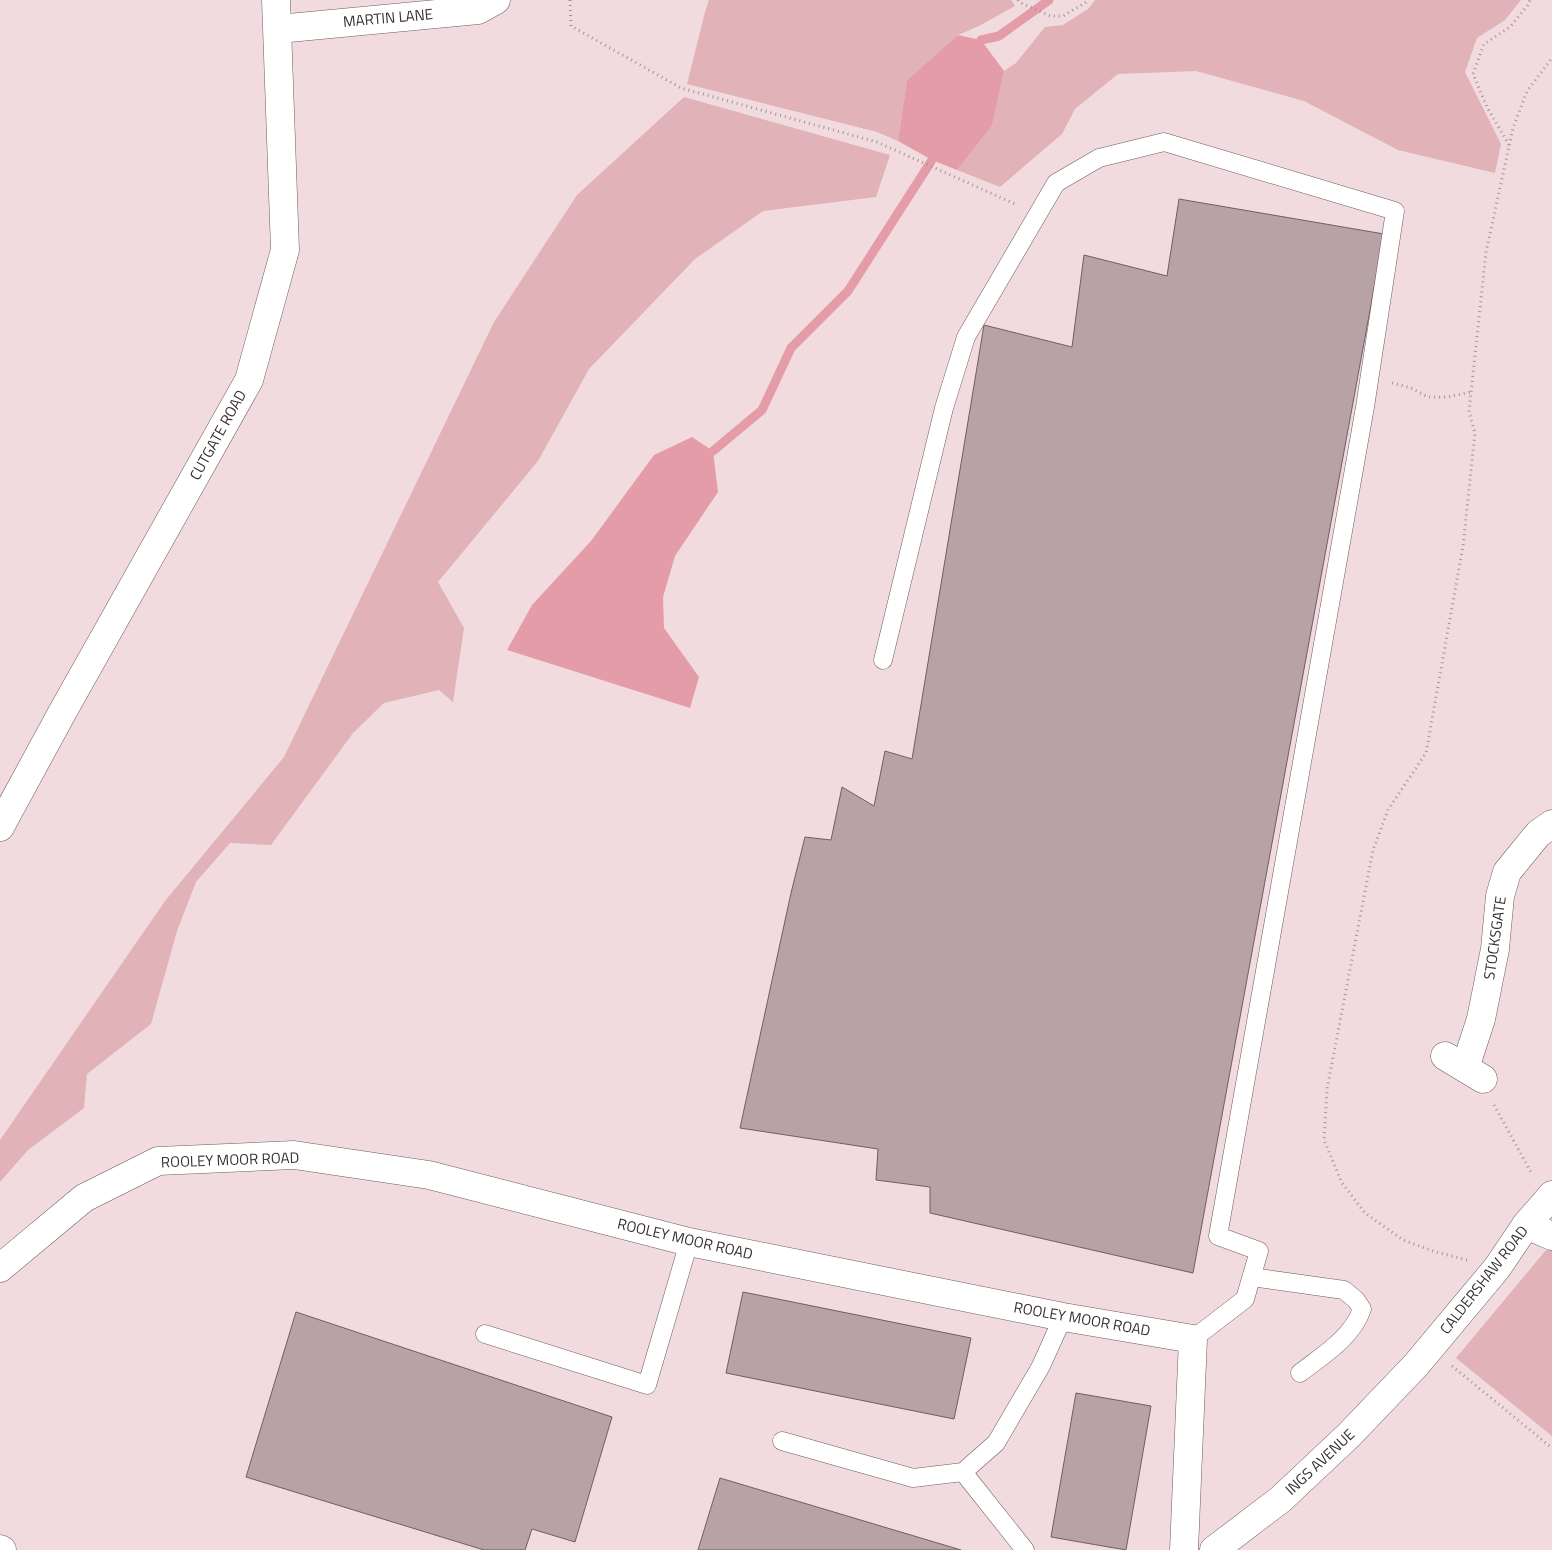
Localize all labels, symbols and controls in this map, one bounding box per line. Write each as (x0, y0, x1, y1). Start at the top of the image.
street label: MARTIN LANE (342, 2, 434, 33)
street label: CUTGATE ROAD (183, 385, 252, 484)
street label: STOCKSGATE (1477, 895, 1512, 981)
street label: ROOLEY MOOR ROAD (160, 1146, 300, 1173)
street label: ROOLEY MOOR ROAD (615, 1212, 755, 1265)
street label: CALDERSHAW ROAD (1434, 1220, 1533, 1339)
street label: ROOLEY MOOR ROAD (1012, 1295, 1152, 1342)
street label: INGS AVENUE (1280, 1423, 1360, 1500)

